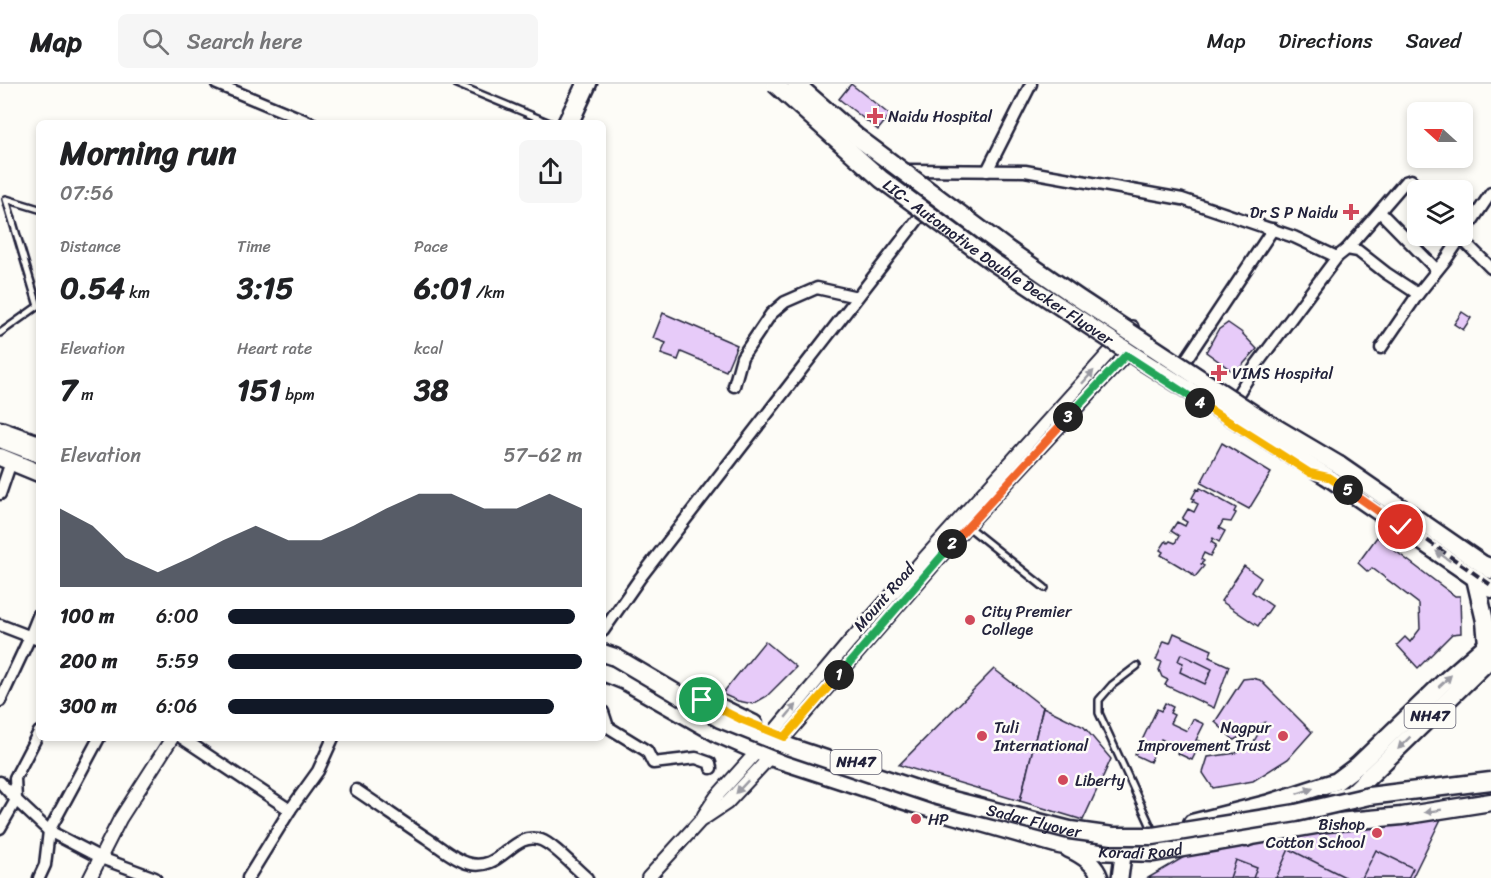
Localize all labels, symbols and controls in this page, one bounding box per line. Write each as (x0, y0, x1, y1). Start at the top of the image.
search box (118, 14, 538, 68)
text: Map (30, 17, 82, 66)
text: Search here (187, 22, 303, 61)
text: Map (1207, 22, 1245, 60)
text: Directions (1278, 22, 1373, 60)
text: Saved (1406, 22, 1461, 60)
icon: search (139, 25, 172, 58)
place label: Naidu Hospital (888, 102, 992, 131)
north arrow (1407, 102, 1473, 168)
map controls (1407, 102, 1473, 246)
marker: Naidu Hospital (866, 107, 884, 125)
text: Morning run (60, 124, 236, 182)
button: share (519, 140, 582, 203)
street label: LIC- Automotive Double Decker Flyover (877, 171, 1121, 353)
text: 07:56 (60, 176, 114, 211)
button: layers (1407, 180, 1473, 246)
place label: Dr S P Naidu (1250, 198, 1338, 227)
marker: Dr S P Naidu (1342, 203, 1360, 221)
text: Distance (60, 232, 121, 261)
text: Time (237, 232, 271, 261)
text: Pace (414, 232, 448, 261)
text: 0.54 (60, 261, 125, 315)
text: 3:15 (237, 261, 294, 315)
text: 6:01 (414, 261, 472, 315)
text: km (125, 278, 150, 307)
text: /km (472, 278, 505, 307)
text: Elevation (60, 334, 125, 363)
text: Heart rate (237, 334, 312, 363)
text: kcal (414, 334, 443, 363)
place label: VIMS Hospital (1232, 359, 1333, 388)
text: 7 (60, 363, 77, 417)
text: 151 (237, 363, 281, 417)
text: 38 (414, 363, 449, 417)
marker: VIMS Hospital (1210, 364, 1228, 382)
one-way arrow (1081, 370, 1094, 385)
text: m (77, 380, 94, 409)
text: bpm (281, 380, 315, 409)
pin: 4 (1185, 388, 1215, 418)
text: 4 (1195, 388, 1205, 417)
pin: 3 (1053, 402, 1083, 432)
text: 3 (1064, 402, 1072, 431)
text: Elevation (60, 438, 141, 473)
text: 57–62 m (504, 438, 582, 473)
pin: 5 (1333, 475, 1363, 505)
text: 5 (1343, 475, 1353, 504)
pin (1375, 501, 1426, 552)
icon: check (1384, 510, 1417, 543)
pin: 2 (937, 529, 967, 559)
text: 2 (947, 529, 957, 558)
one-way arrow (1435, 550, 1451, 562)
street label: Mount Road (846, 555, 923, 638)
place label: City Premier College (982, 597, 1073, 644)
text: 100 m (60, 599, 114, 634)
text: 6:00 (156, 599, 199, 634)
marker: City Premier College (963, 613, 977, 627)
text: 200 m (60, 644, 117, 679)
text: 5:59 (156, 644, 199, 679)
pin: 1 (824, 660, 854, 690)
text: 1 (836, 660, 842, 689)
pin (676, 674, 727, 725)
one-way arrow (1437, 675, 1452, 688)
icon: arrive (685, 683, 718, 716)
text: 300 m (60, 689, 117, 724)
text: 6:06 (156, 689, 197, 724)
one-way arrow (784, 703, 797, 719)
road number: NH47 (1404, 704, 1456, 728)
place label: Tuli International (993, 713, 1089, 760)
place label: Nagpur Improvement Trust (1137, 713, 1272, 760)
marker: Tuli International (975, 729, 989, 743)
marker: Nagpur Improvement Trust (1276, 729, 1290, 743)
one-way arrow (1397, 735, 1411, 749)
road number: NH47 (830, 750, 882, 774)
place label: Liberty (1075, 766, 1126, 795)
marker: Liberty (1056, 773, 1070, 787)
one-way arrow (735, 779, 749, 794)
one-way arrow (1296, 786, 1314, 795)
street label: Sadar Flyover (983, 795, 1085, 846)
place label: HP (928, 805, 949, 834)
one-way arrow (1424, 807, 1443, 816)
place label: Bishop Cotton School (1266, 810, 1366, 857)
marker: HP (909, 812, 923, 826)
marker: Bishop Cotton School (1370, 826, 1384, 840)
street label: Koradi Road (1098, 834, 1186, 868)

